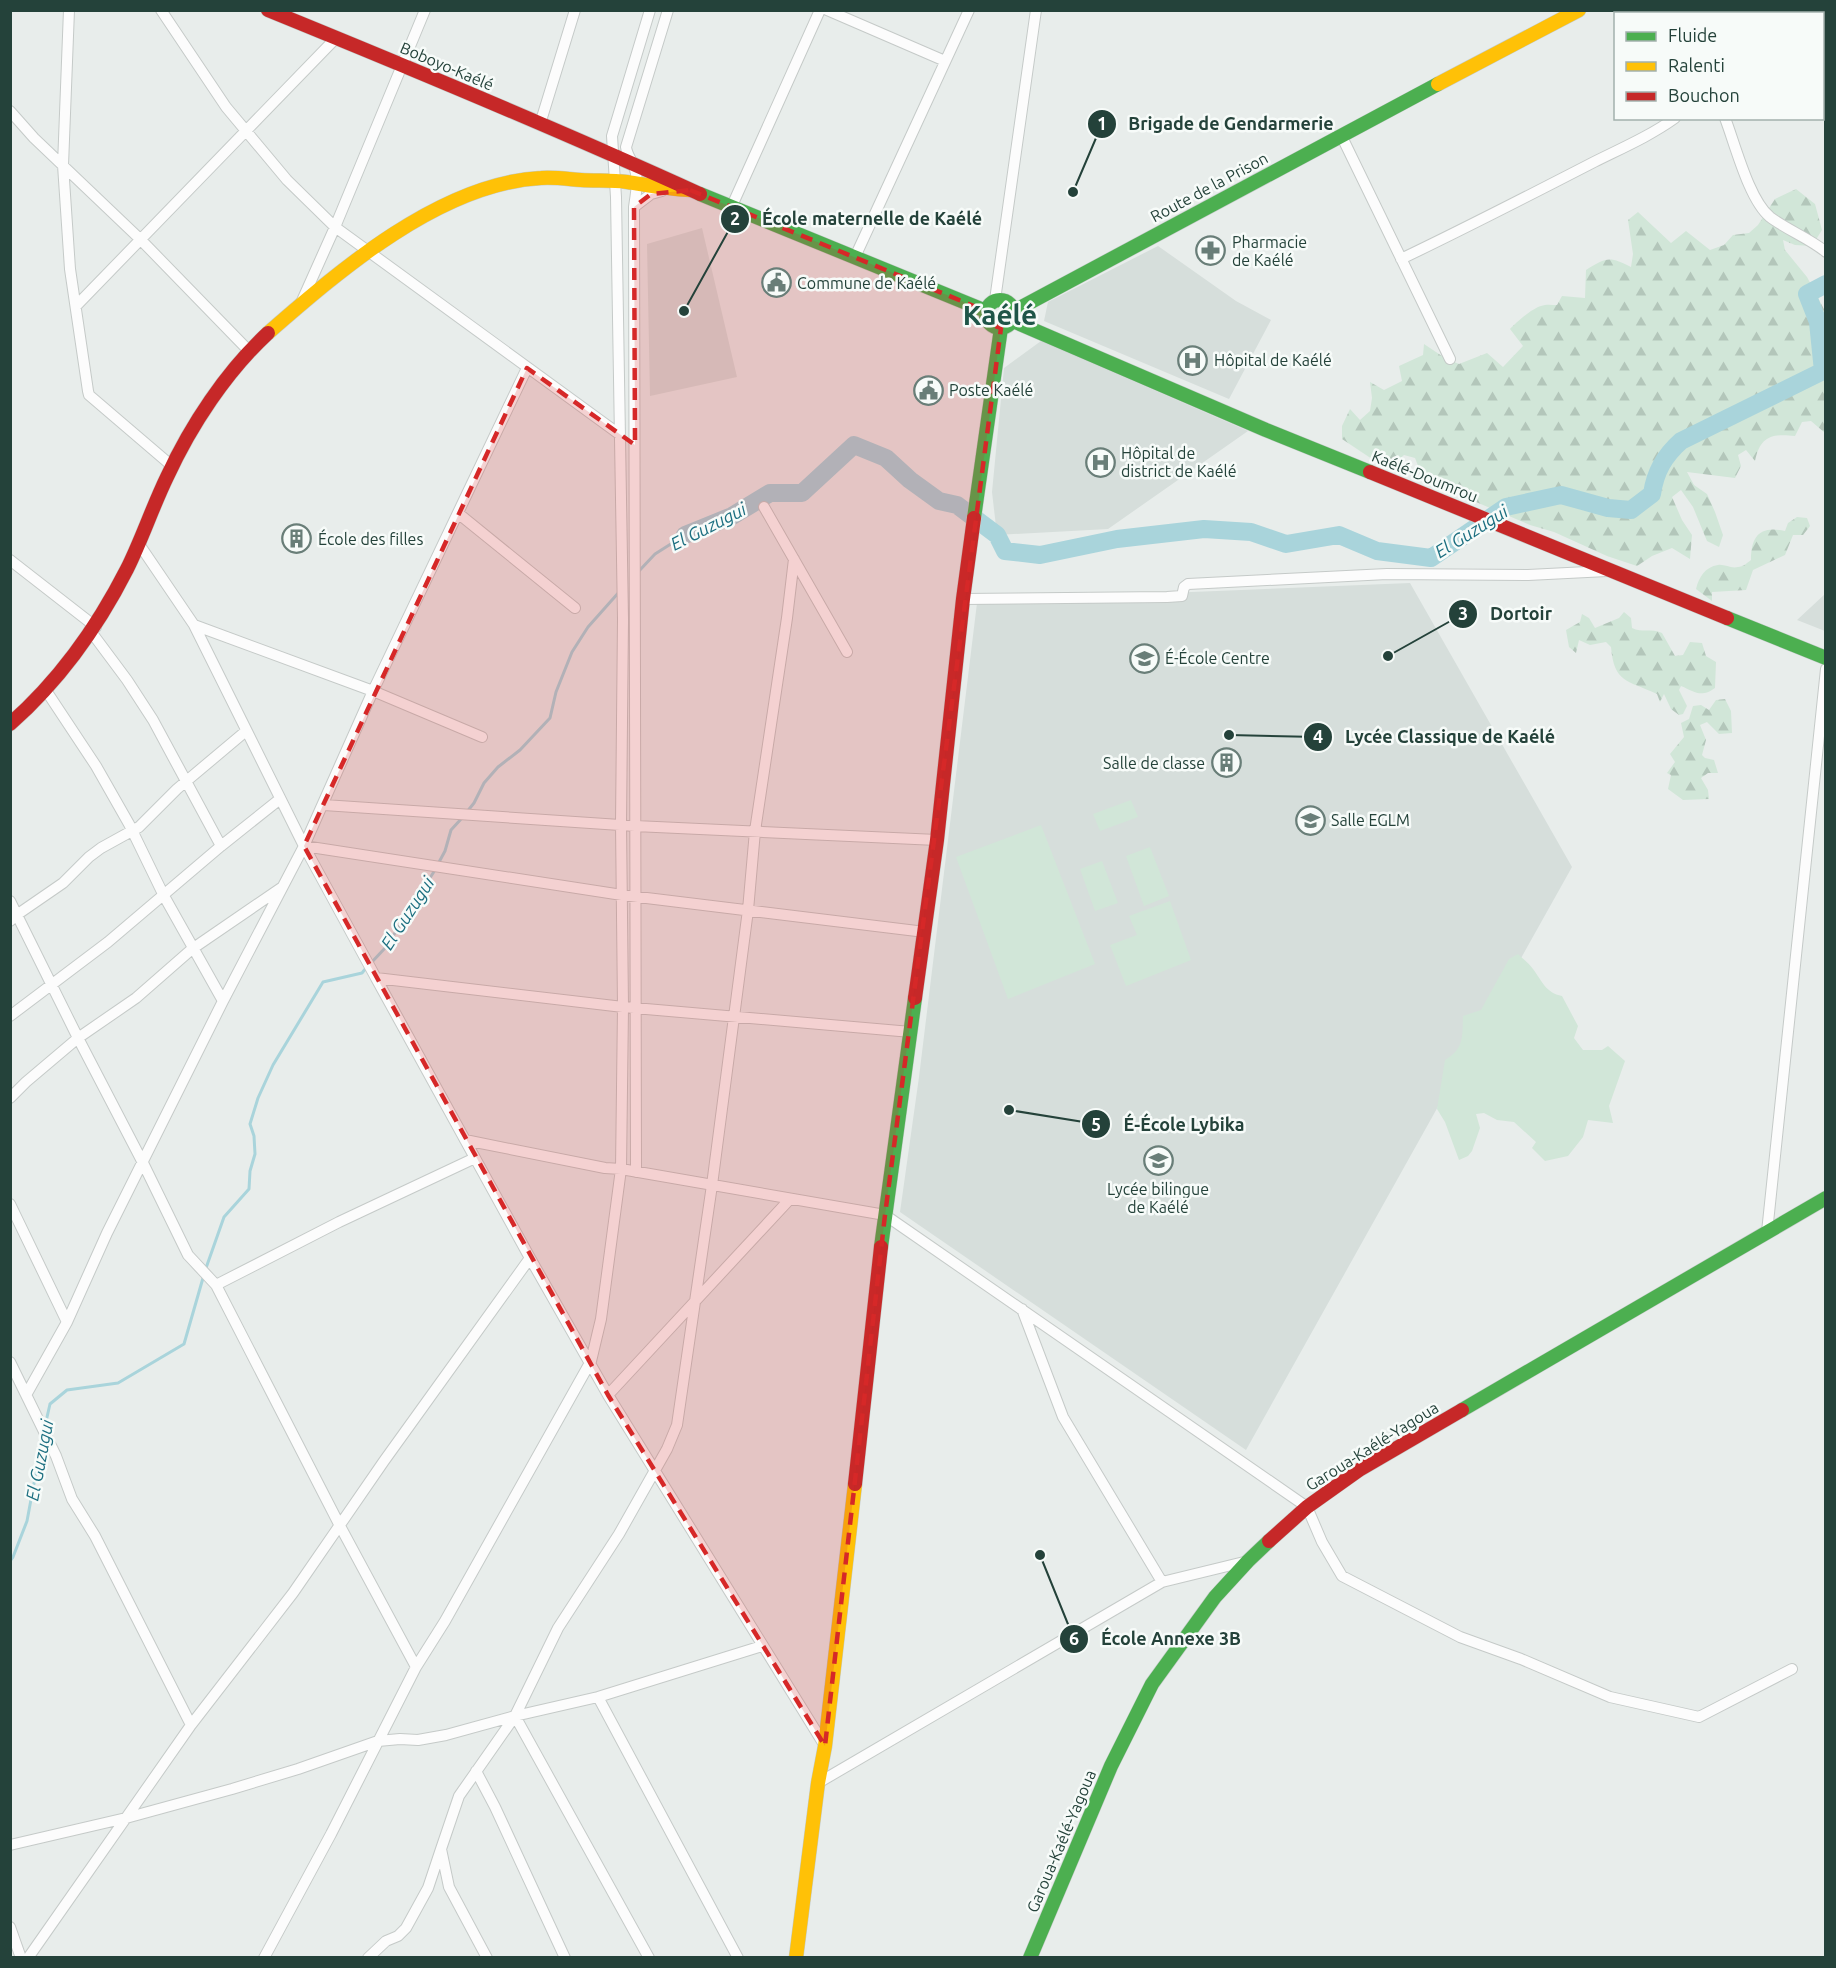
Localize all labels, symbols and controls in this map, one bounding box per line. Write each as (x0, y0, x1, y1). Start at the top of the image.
legend (1614, 12, 1824, 120)
text: Fluide (1668, 25, 1717, 45)
street label: Boboyo-Kaélé (398, 38, 496, 94)
text: Ralenti (1668, 55, 1725, 75)
text: Bouchon (1668, 85, 1740, 105)
callout: Brigade de Gendarmerie (1087, 106, 1346, 142)
text: 1 (1097, 113, 1107, 133)
text: Brigade de Gendarmerie (1128, 113, 1334, 133)
street label: Route de la Prison (1147, 149, 1271, 225)
callout: École maternelle de Kaélé (720, 201, 994, 237)
text: École maternelle de Kaélé (762, 207, 982, 228)
text: 2 (730, 208, 740, 228)
place label: Pharmacie de Kaélé (1232, 233, 1307, 269)
pharmacy icon: Pharmacie de Kaélé (1195, 235, 1227, 267)
public building icon: Commune de Kaélé (760, 267, 792, 299)
place label: Commune de Kaélé (797, 274, 936, 292)
district label: Kaélé (963, 299, 1037, 330)
hospital icon: Hôpital de Kaélé (1177, 344, 1209, 376)
place label: Hôpital de Kaélé (1214, 351, 1332, 369)
public building icon: Poste Kaélé (912, 374, 944, 406)
place label: Poste Kaélé (949, 381, 1033, 399)
place label: Hôpital de district de Kaélé (1121, 444, 1237, 480)
hospital icon: Hôpital de district de Kaélé (1084, 446, 1116, 478)
street label: Kaélé-Doumrou (1369, 447, 1481, 505)
water label: El Guzugui (667, 498, 750, 554)
water label: El Guzugui (1431, 500, 1512, 561)
building icon: École des filles (281, 523, 313, 555)
place label: École des filles (318, 528, 423, 548)
callout: Dortoir (1448, 596, 1564, 632)
text: 3 (1458, 603, 1468, 623)
text: Dortoir (1490, 603, 1553, 623)
school or university icon: É-École Centre (1128, 642, 1160, 674)
place label: É-École Centre (1165, 647, 1270, 667)
callout: Lycée Classique de Kaélé (1303, 719, 1567, 755)
text: 4 (1313, 726, 1323, 746)
text: Lycée Classique de Kaélé (1345, 726, 1555, 746)
building icon: Salle de classe (1210, 747, 1242, 779)
place label: Salle de classe (1103, 754, 1205, 772)
school or university icon: Salle EGLM (1294, 804, 1326, 836)
place label: Salle EGLM (1331, 811, 1410, 829)
water label: El Guzugui (376, 873, 438, 953)
callout: É-École Lybika (1081, 1106, 1256, 1142)
text: É-École Lybika (1124, 1113, 1244, 1134)
text: 5 (1091, 1114, 1101, 1134)
school or university icon: Lycée bilingue de Kaélé (1142, 1145, 1174, 1177)
place label: Lycée bilingue de Kaélé (1107, 1180, 1209, 1216)
street label: Garoua-Kaélé-Yagoua (1302, 1398, 1442, 1494)
water label: El Guzugui (21, 1417, 57, 1502)
callout: École Annexe 3B (1059, 1621, 1253, 1657)
text: École Annexe 3B (1101, 1627, 1241, 1648)
text: 6 (1069, 1628, 1079, 1648)
street label: Garoua-Kaélé-Yagoua (1023, 1767, 1099, 1915)

